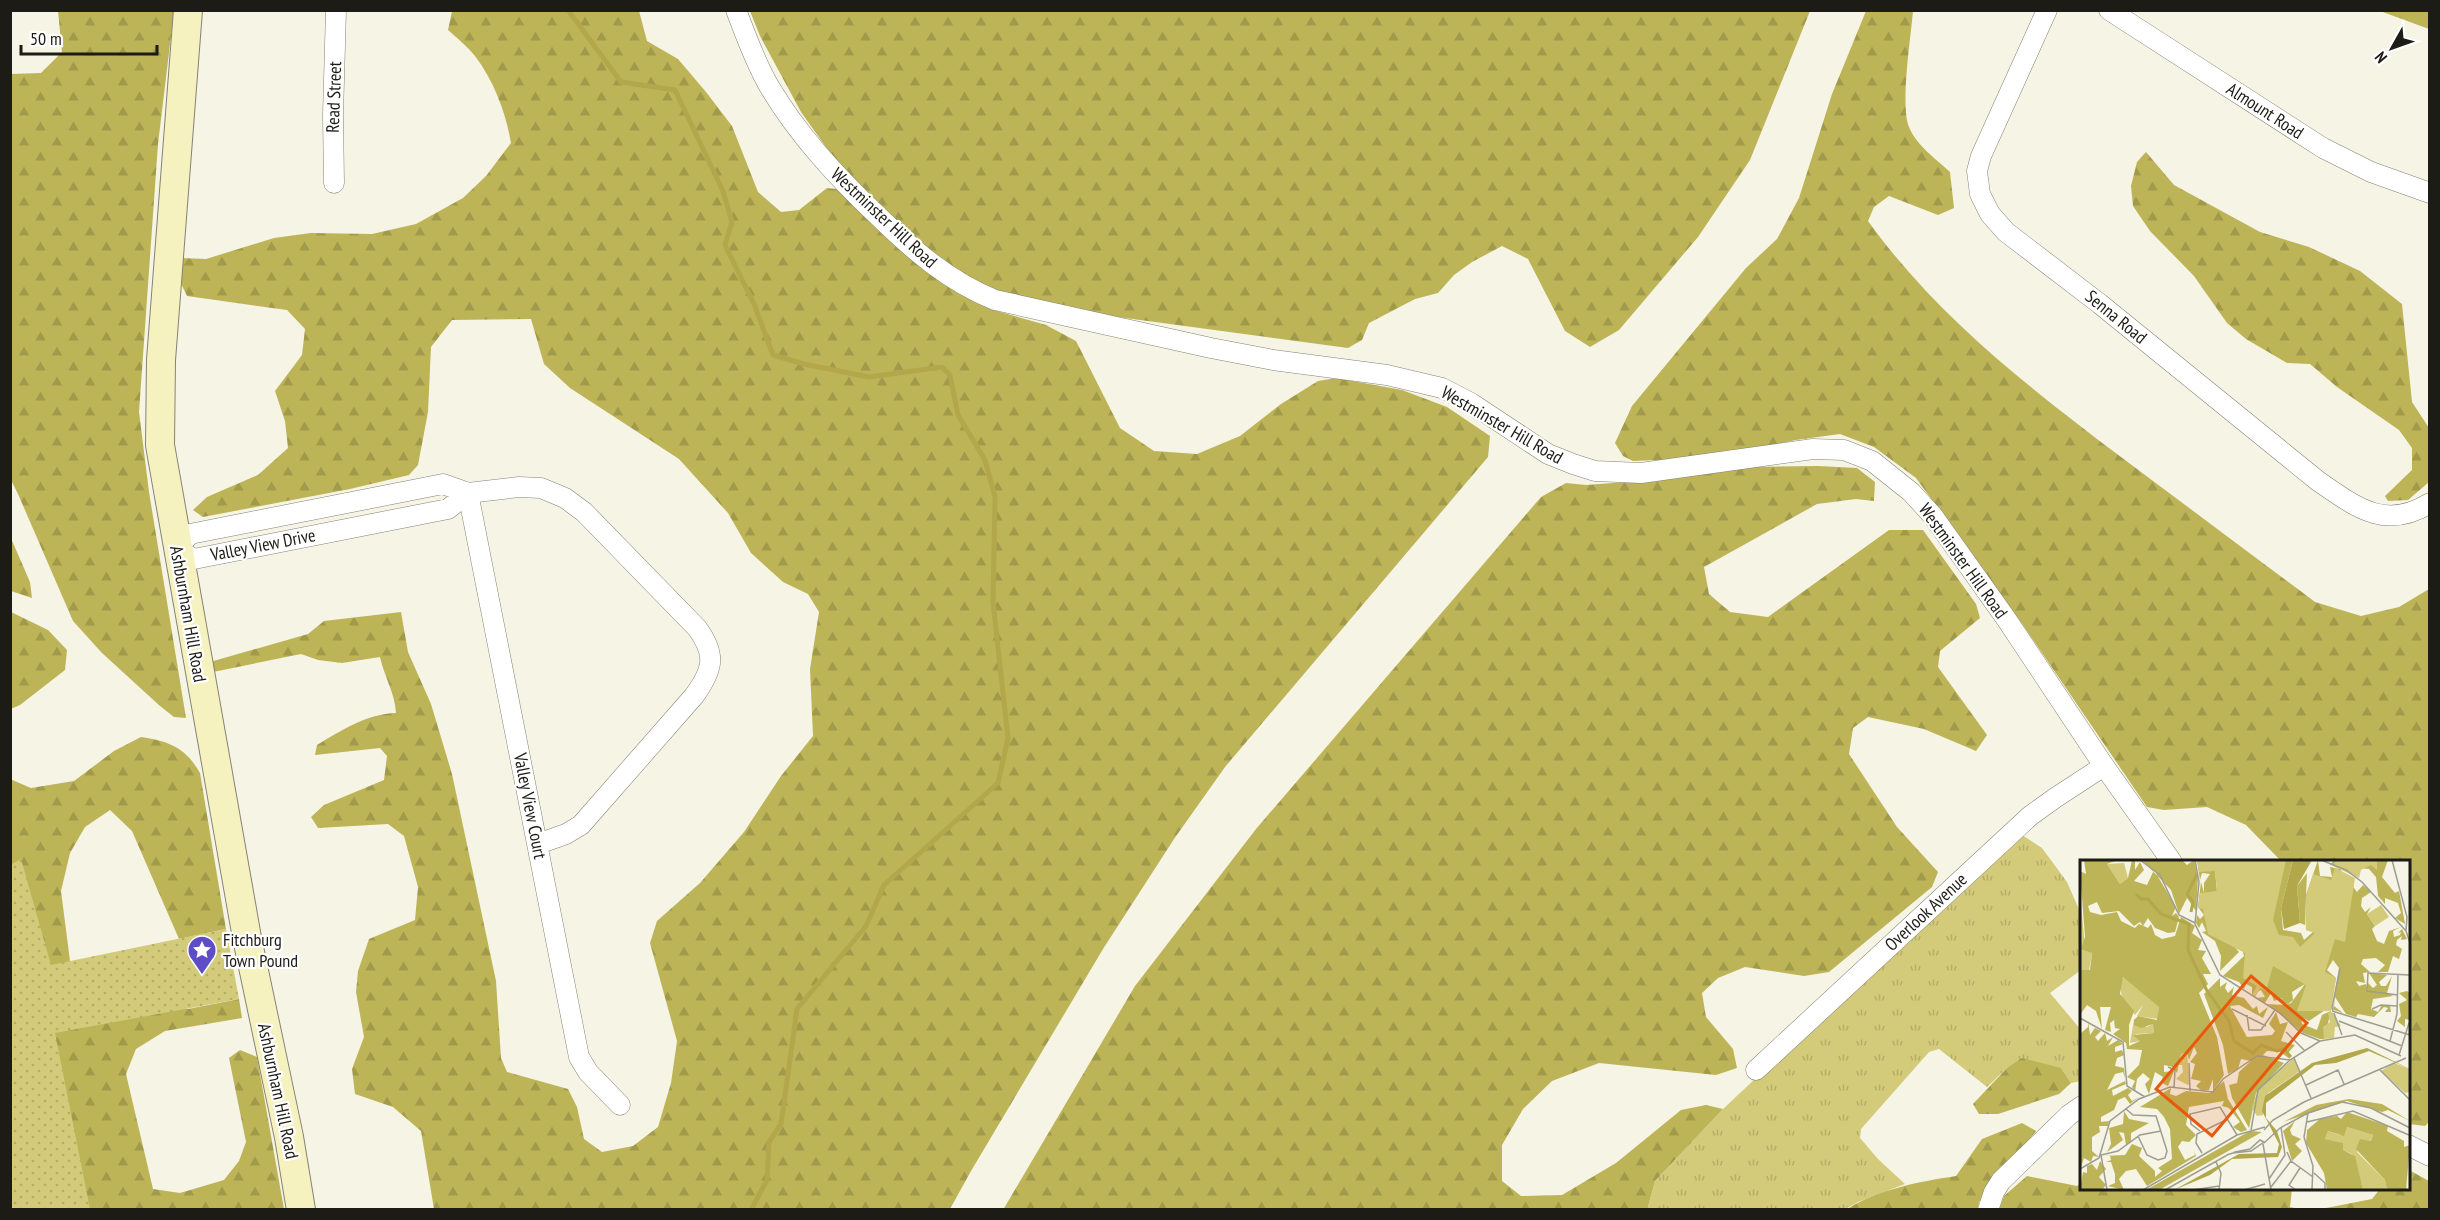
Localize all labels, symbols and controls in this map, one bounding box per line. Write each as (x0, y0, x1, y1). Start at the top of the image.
scale bar (21, 18, 158, 56)
north arrow (2362, 18, 2422, 78)
text: 50 m (30, 27, 62, 50)
text: N (2370, 48, 2391, 67)
street label: Read Street (321, 61, 346, 133)
street label: Almount Road (2222, 77, 2308, 144)
street label: Westminster Hill Road (826, 163, 942, 273)
street label: Senna Road (2081, 285, 2152, 348)
street label: Westminster Hill Road (1437, 380, 1567, 469)
street label: Westminster Hill Road (1914, 499, 2013, 623)
street label: Valley View Drive (208, 523, 317, 566)
street label: Ashburnham Hill Road (165, 544, 212, 684)
street label: Valley View Court (509, 750, 552, 861)
inset map (2080, 860, 2410, 1190)
street label: Overlook Avenue (1880, 868, 1972, 956)
place label: Fitchburg Town Pound (223, 928, 298, 972)
place icon: Fitchburg Town Pound (186, 934, 218, 976)
street label: Ashburnham Hill Road (253, 1021, 304, 1161)

